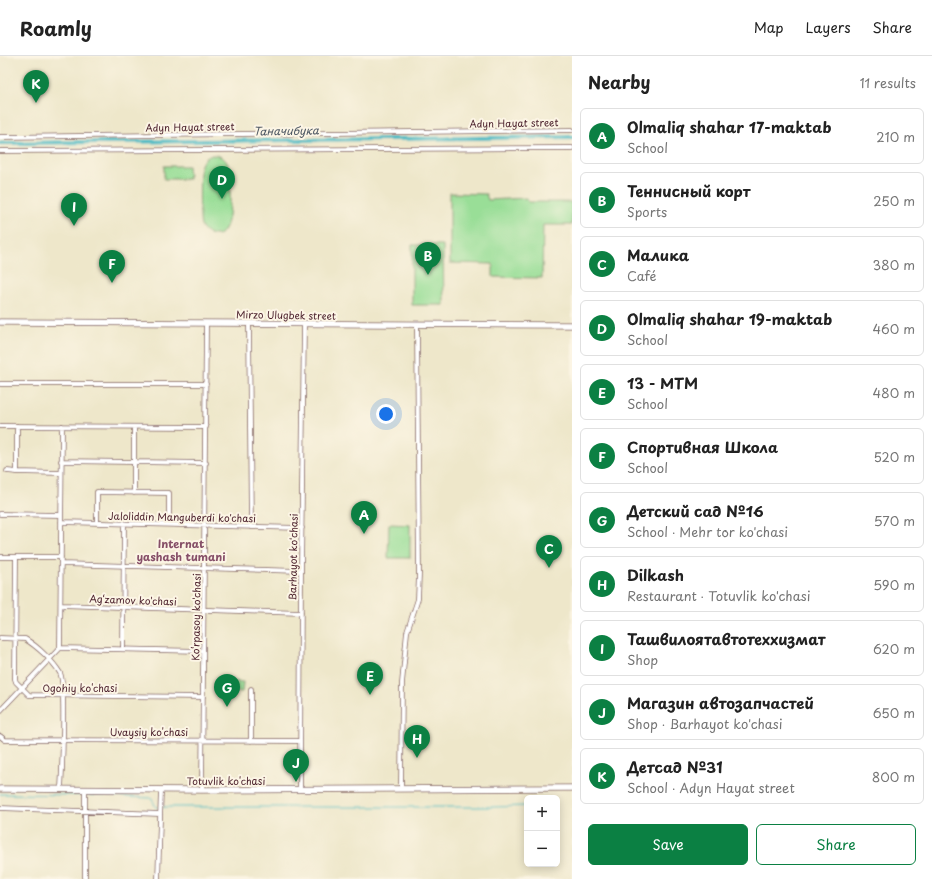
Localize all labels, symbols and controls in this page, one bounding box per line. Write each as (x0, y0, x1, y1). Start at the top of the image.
text: Roamly (20, 14, 92, 42)
text: Map (754, 17, 784, 38)
text: Layers (806, 17, 851, 38)
text: Share (873, 17, 912, 38)
text: Nearby (588, 69, 650, 95)
pin: K (23, 70, 49, 103)
text: 11 results (860, 73, 916, 92)
street label: Adyn Hayat street (469, 114, 559, 131)
text: Olmaliq shahar 17-maktab (627, 115, 831, 138)
street label: Adyn Hayat street (145, 118, 235, 135)
water label: Таначибука (253, 121, 320, 140)
text: A (597, 127, 607, 146)
text: 210 m (876, 127, 915, 146)
text: School (627, 138, 668, 157)
pin: D (209, 166, 235, 199)
text: Теннисный корт (627, 179, 751, 202)
text: B (598, 191, 606, 210)
text: 250 m (873, 191, 915, 210)
pin: I (61, 193, 87, 226)
text: Sports (627, 202, 667, 221)
pin: B (415, 242, 441, 275)
text: Малика (627, 243, 689, 266)
pin: F (99, 250, 125, 283)
text: C (597, 255, 607, 274)
text: 380 m (872, 255, 915, 274)
text: Café (627, 266, 656, 285)
street label: Mirzo Ulugbek street (236, 306, 336, 323)
text: Olmaliq shahar 19-maktab (627, 307, 832, 330)
text: D (597, 319, 607, 338)
text: 460 m (872, 319, 915, 338)
text: School (627, 330, 668, 349)
text: 13 - MTM (627, 371, 698, 394)
text: E (598, 383, 606, 402)
text: 480 m (873, 383, 915, 402)
text: School (627, 394, 668, 413)
your location (376, 404, 396, 424)
text: Спортивная Школа (627, 435, 778, 458)
text: F (598, 447, 606, 466)
text: 520 m (873, 447, 915, 466)
text: School (627, 458, 668, 477)
text: Детский сад №16 (627, 499, 764, 522)
pin: A (351, 501, 377, 534)
street label: Jaloliddin Manguberdi ko'chasi (108, 508, 256, 525)
text: G (597, 511, 607, 530)
text: 570 m (874, 511, 915, 530)
street label: Barhayot ko'chasi (284, 513, 301, 601)
text: School · Mehr tor ko'chasi (627, 522, 788, 541)
district label: Internat yashash tumani (136, 535, 226, 565)
pin: C (536, 535, 562, 568)
text: Dilkash (627, 563, 684, 586)
street label: Ko‘rpasoy ko'chasi (187, 573, 205, 661)
text: H (597, 575, 607, 594)
text: 590 m (873, 575, 915, 594)
text: Restaurant · Totuvlik ko'chasi (627, 586, 810, 605)
street label: Ag‘zamov ko'chasi (89, 590, 177, 609)
text: Ташвилоятавтотеххизмат (627, 627, 825, 650)
text: I (600, 639, 604, 658)
text: 620 m (873, 639, 915, 658)
text: Shop (627, 650, 658, 669)
pin: E (357, 662, 383, 695)
pin: G (214, 674, 240, 707)
street label: Ogohiy ko'chasi (43, 680, 118, 696)
text: Магазин автозапчастей (627, 691, 814, 714)
text: J (598, 703, 606, 722)
text: 650 m (873, 703, 915, 722)
text: Shop · Barhayot ko'chasi (627, 714, 783, 733)
street label: Uvaysiy ko'chasi (110, 724, 188, 740)
pin: H (404, 725, 430, 758)
pin: J (283, 749, 309, 782)
text: Детсад №31 (627, 755, 723, 778)
text: K (597, 767, 607, 786)
text: 800 m (872, 767, 915, 786)
street label: Totuvlik ko'chasi (187, 773, 265, 788)
text: School · Adyn Hayat street (627, 778, 795, 797)
map controls (524, 795, 560, 867)
button: + (524, 795, 560, 831)
button: Save (588, 824, 748, 865)
button: Share (756, 824, 916, 865)
button: − (524, 831, 560, 867)

